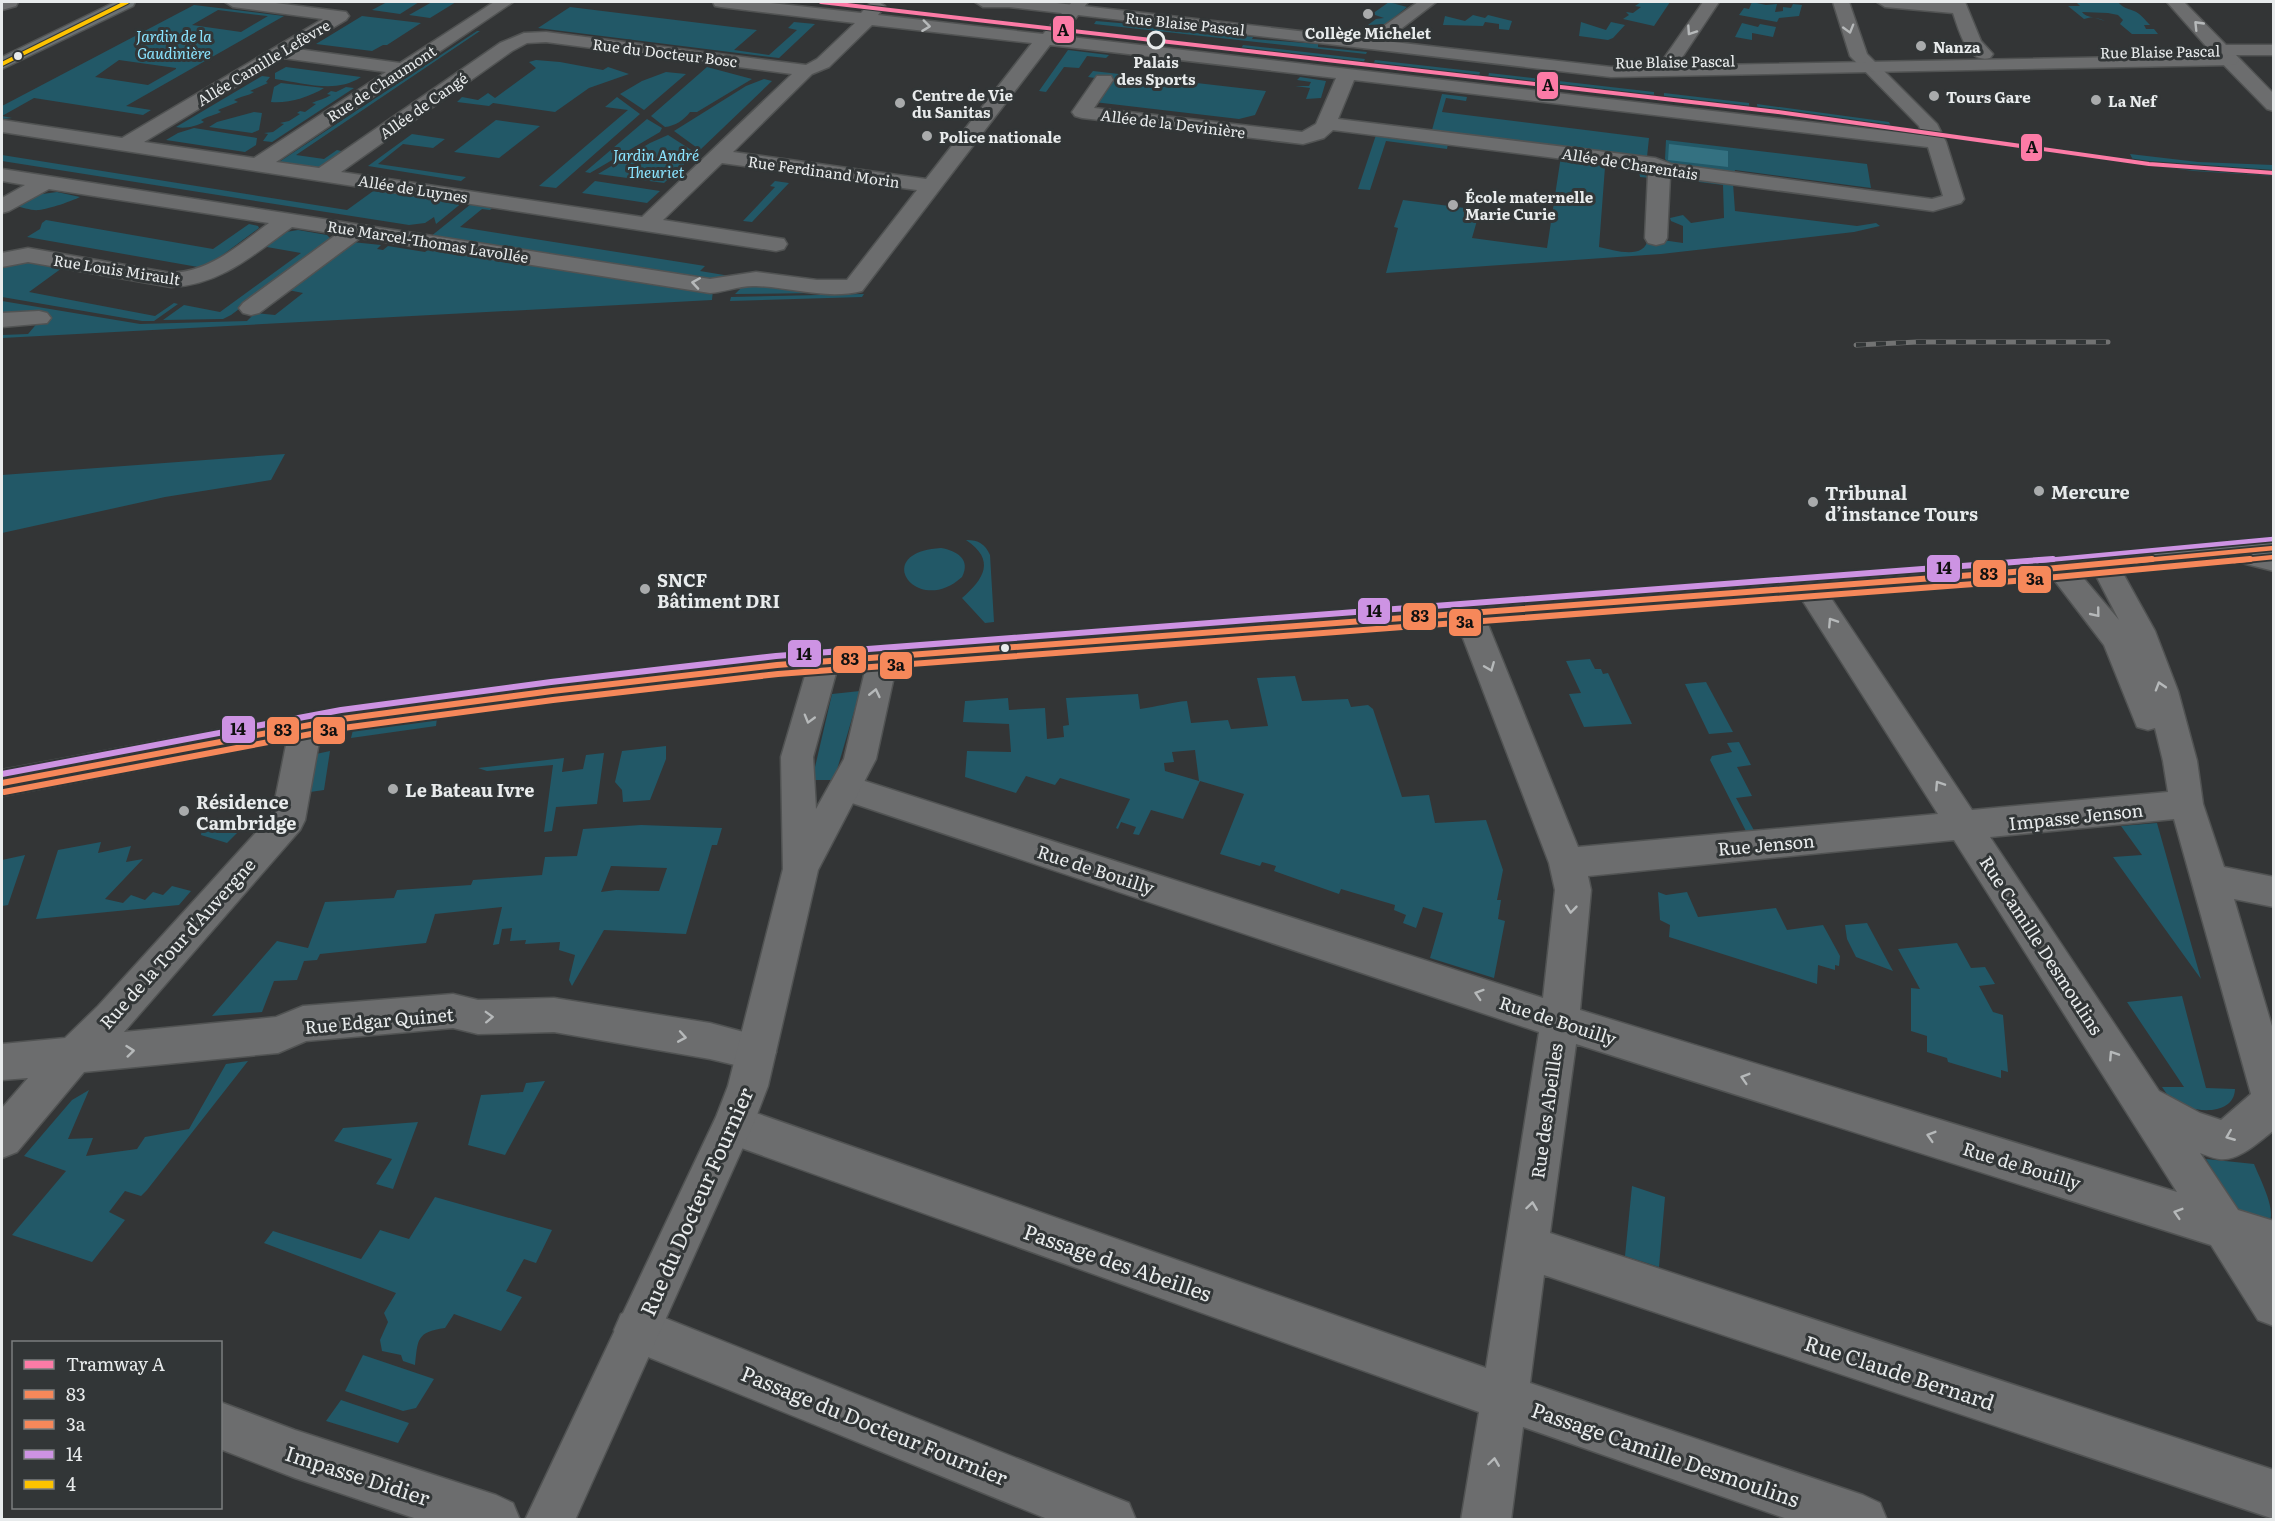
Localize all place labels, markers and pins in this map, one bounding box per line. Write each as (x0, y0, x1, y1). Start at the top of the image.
marker: Collège Michelet (1361, 7, 1375, 21)
place label: Collège Michelet (1305, 21, 1432, 44)
marker: Palais des Sports (1147, 31, 1165, 49)
place label: Nanza (1933, 35, 1981, 58)
marker: Nanza (1914, 39, 1928, 53)
unlabelled marker (12, 50, 24, 62)
place label: Palais des Sports (1117, 50, 1196, 90)
place label: Centre de Vie du Sanitas (912, 83, 1014, 123)
place label: Tours Gare (1946, 85, 2031, 108)
marker: Tours Gare (1927, 89, 1941, 103)
place label: La Nef (2108, 89, 2158, 112)
marker: La Nef (2089, 93, 2103, 107)
marker: Centre de Vie du Sanitas (893, 96, 907, 110)
place label: Police nationale (939, 125, 1062, 148)
marker: Police nationale (920, 129, 934, 143)
place label: École maternelle Marie Curie (1465, 185, 1594, 225)
marker: École maternelle Marie Curie (1446, 198, 1460, 212)
place label: Mercure (2051, 478, 2130, 505)
place label: Tribunal d’instance Tours (1825, 479, 1978, 527)
marker: Mercure (2032, 484, 2046, 498)
marker: Tribunal d’instance Tours (1806, 495, 1820, 509)
place label: SNCF Bâtiment DRI (657, 566, 780, 614)
marker: SNCF Bâtiment DRI (638, 582, 652, 596)
unlabelled marker (999, 642, 1011, 654)
place label: Le Bateau Ivre (405, 776, 534, 803)
marker: Le Bateau Ivre (386, 782, 400, 796)
place label: Résidence Cambridge (196, 788, 297, 836)
marker: Résidence Cambridge (177, 804, 191, 818)

